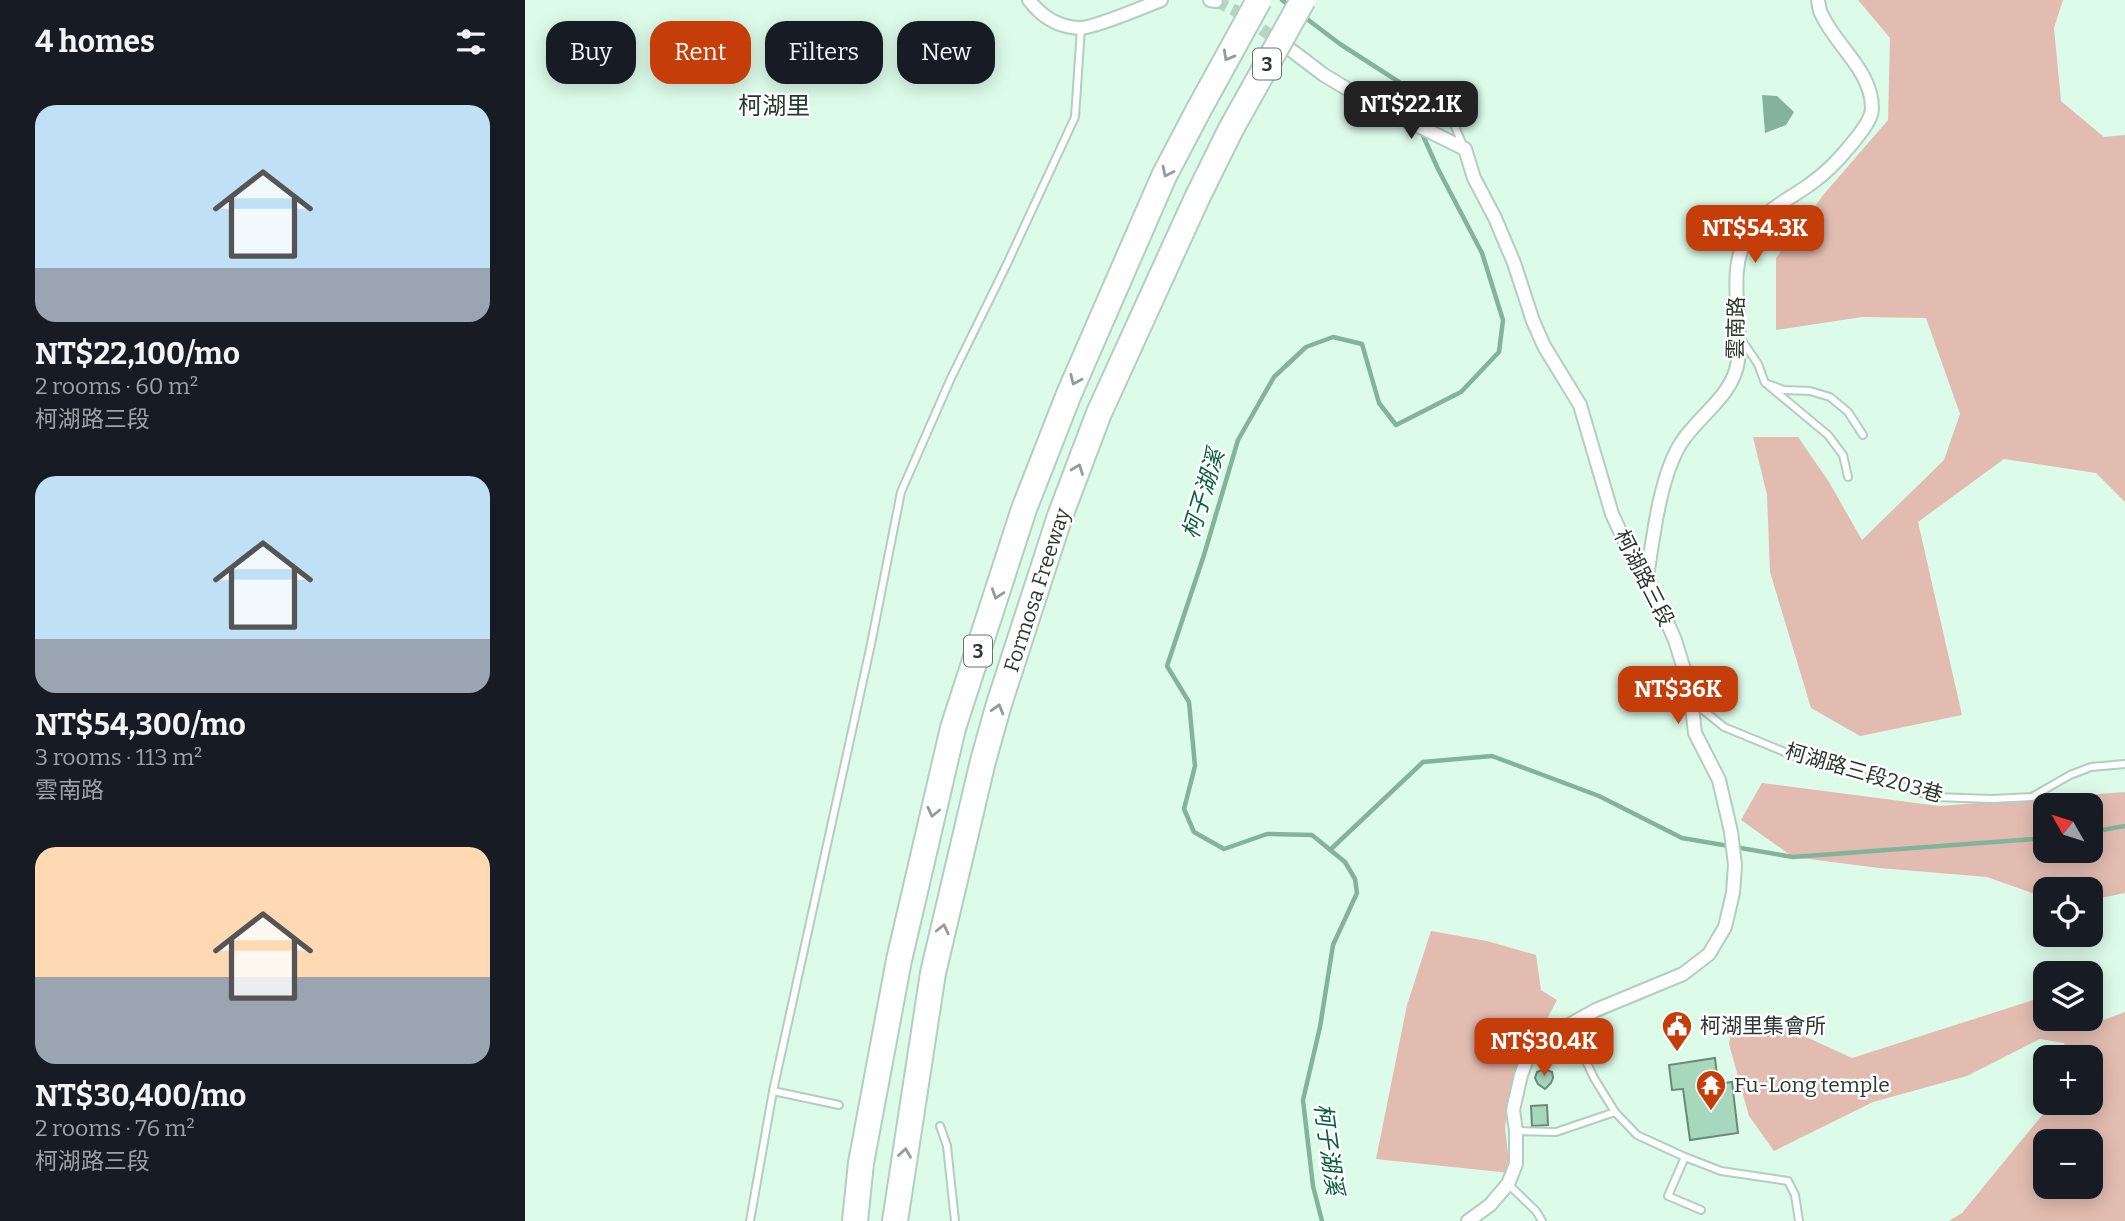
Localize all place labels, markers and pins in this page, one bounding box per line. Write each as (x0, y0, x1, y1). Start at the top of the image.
pin: NT$22.1K (1339, 82, 1483, 141)
pin: NT$54.3K (1683, 205, 1827, 265)
pin: NT$36K (1621, 666, 1735, 726)
public building icon: 柯湖里集會所 (1660, 1009, 1694, 1053)
place label: 柯湖里集會所 (1700, 1013, 1826, 1039)
pin: NT$30.4K (1472, 1018, 1616, 1078)
temple icon: Fu-Long temple (1694, 1068, 1728, 1112)
place label: Fu-Long temple (1734, 1072, 1890, 1098)

